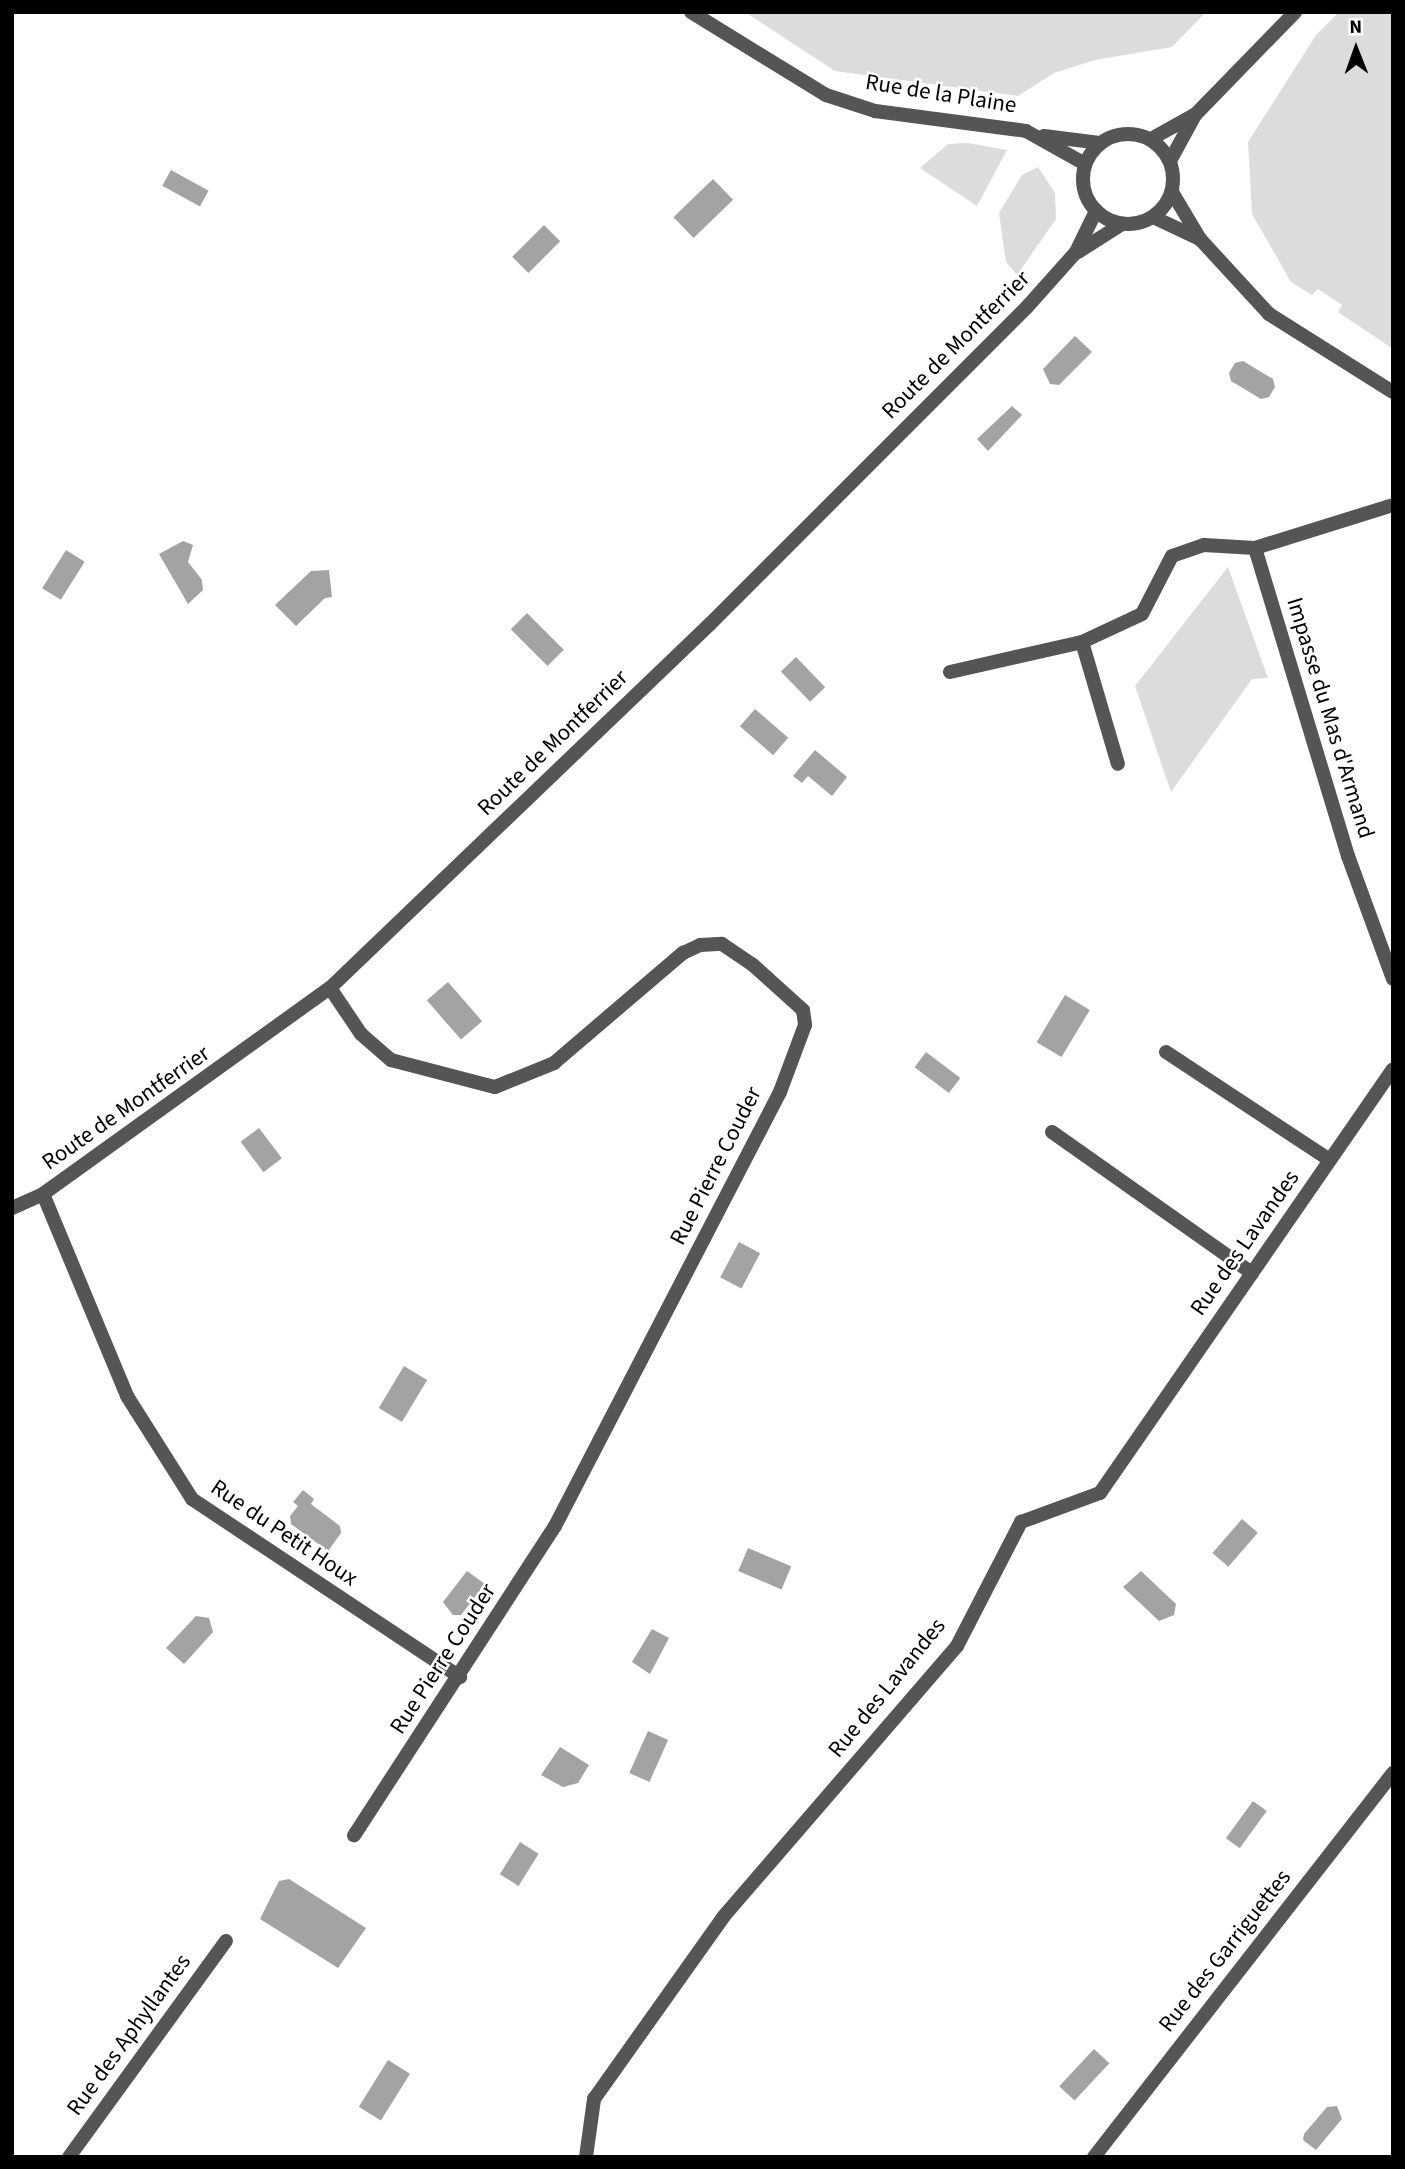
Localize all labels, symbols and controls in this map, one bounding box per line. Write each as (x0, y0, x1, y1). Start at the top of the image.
north arrow (1321, 14, 1391, 84)
text: N (1349, 14, 1362, 41)
street label: Rue de la Plaine (864, 68, 1018, 120)
street label: Route de Montferrier (876, 265, 1036, 425)
street label: Impasse du Mas d'Armand (1280, 594, 1380, 842)
street label: Route de Montferrier (472, 664, 634, 822)
street label: Route de Montferrier (37, 1040, 215, 1176)
street label: Rue Pierre Couder (664, 1082, 768, 1250)
street label: Rue des Lavandes (1185, 1165, 1305, 1321)
street label: Rue du Petit Houx (205, 1474, 363, 1592)
street label: Rue Pierre Couder (384, 1579, 502, 1739)
street label: Rue des Lavandes (822, 1613, 952, 1763)
street label: Rue des Garriguettes (1153, 1864, 1297, 2038)
street label: Rue des Aphyllantes (61, 1949, 197, 2121)

